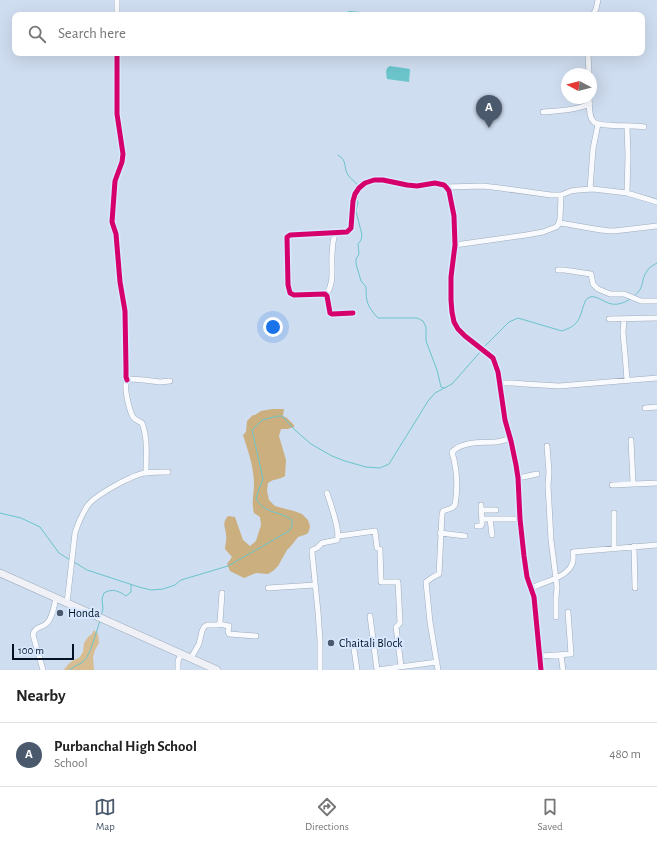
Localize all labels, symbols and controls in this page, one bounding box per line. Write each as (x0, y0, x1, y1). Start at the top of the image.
search box (12, 12, 645, 56)
icon: search (26, 23, 48, 45)
text: Search here (58, 26, 126, 41)
north arrow (561, 68, 597, 104)
pin: A (476, 95, 502, 128)
your location (263, 317, 283, 337)
place label: Honda (68, 607, 100, 619)
marker: Honda (55, 608, 65, 618)
place label: Chaitali Block (339, 637, 403, 649)
marker: Chaitali Block (326, 638, 336, 648)
scale bar (12, 642, 74, 661)
text: 100 m (18, 645, 44, 656)
text: Nearby (16, 687, 66, 704)
text: Purbanchal High School (54, 739, 197, 754)
text: A (25, 748, 33, 761)
text: 480 m (609, 748, 641, 761)
text: School (54, 757, 88, 770)
tab: Map (94, 796, 116, 833)
tab: Directions (305, 796, 349, 833)
tab: Saved (537, 796, 563, 833)

